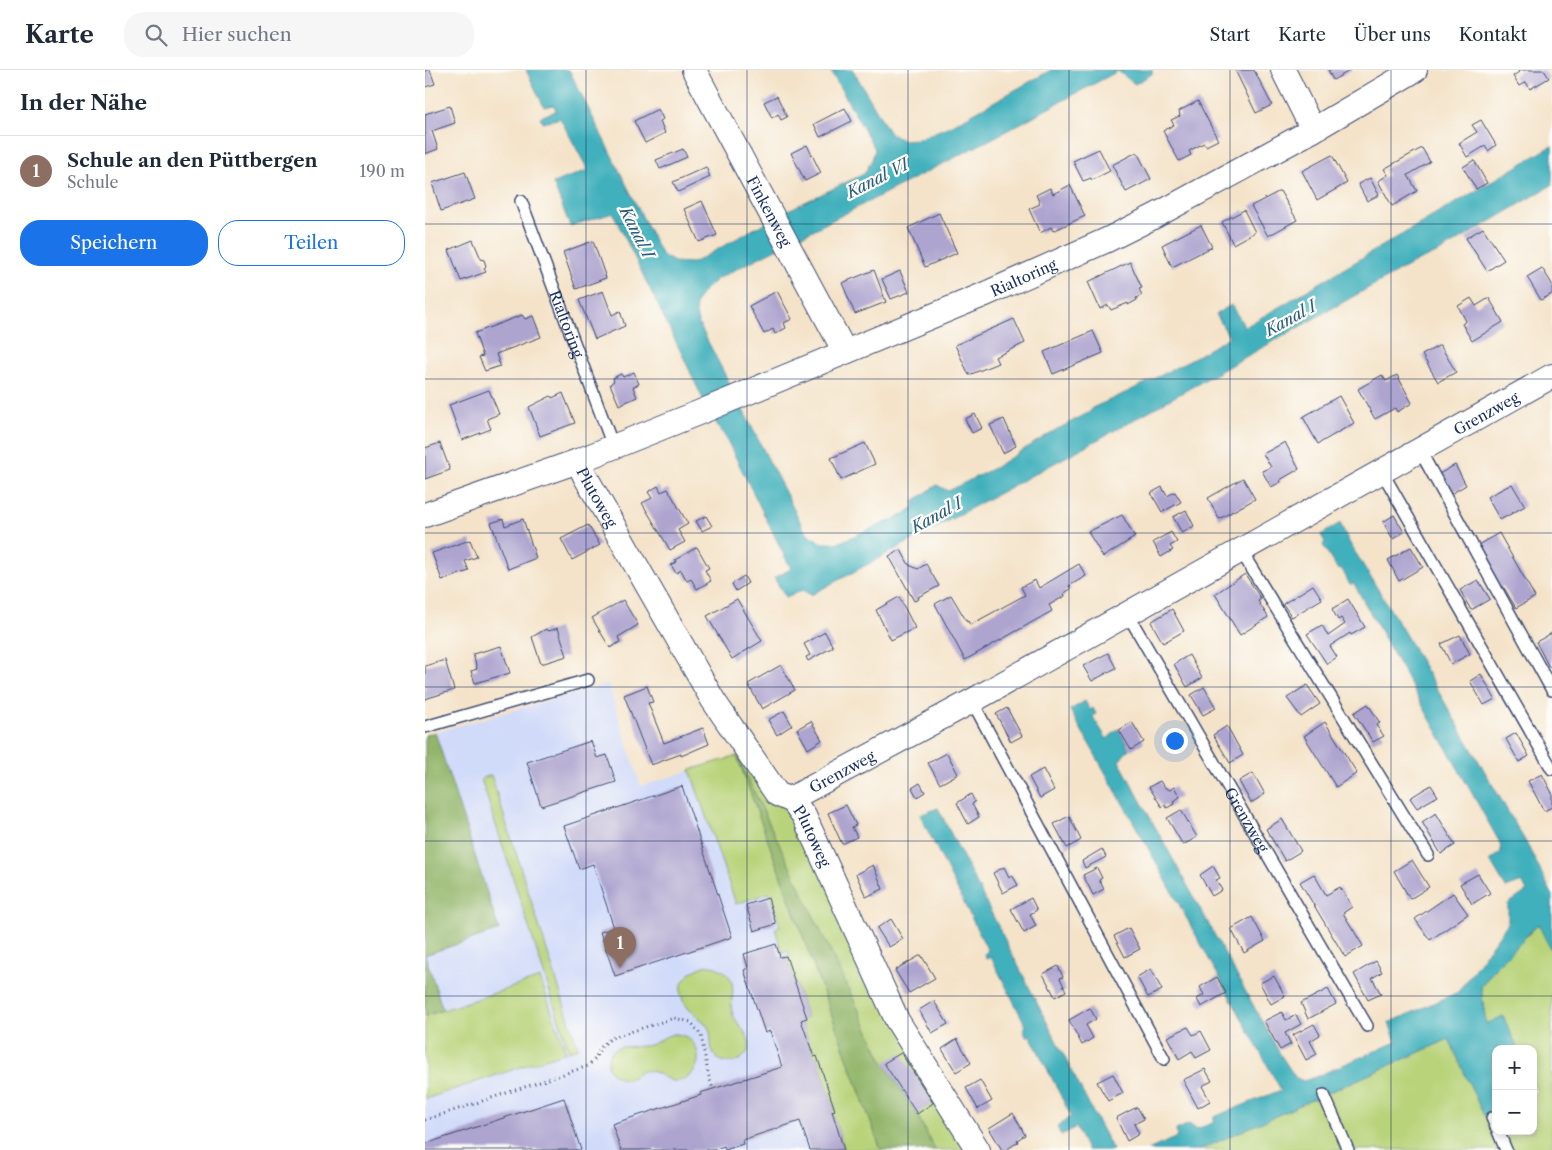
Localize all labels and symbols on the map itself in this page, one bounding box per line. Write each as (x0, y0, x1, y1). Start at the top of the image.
water label: Kanal VI (841, 153, 914, 203)
street label: Finkenweg (743, 172, 796, 250)
water label: Kanal I (615, 201, 660, 264)
street label: Rialtoring (987, 254, 1059, 300)
street label: Rialtoring (546, 287, 588, 360)
water label: Kanal I (1259, 294, 1321, 341)
street label: Grenzweg (1450, 387, 1522, 439)
street label: Plutoweg (573, 464, 622, 531)
water label: Kanal I (905, 491, 967, 538)
your location (1162, 728, 1188, 754)
street label: Grenzweg (806, 746, 878, 797)
street label: Grenzweg (1221, 784, 1273, 856)
street label: Plutoweg (790, 801, 835, 870)
pin: 1 (604, 927, 636, 968)

